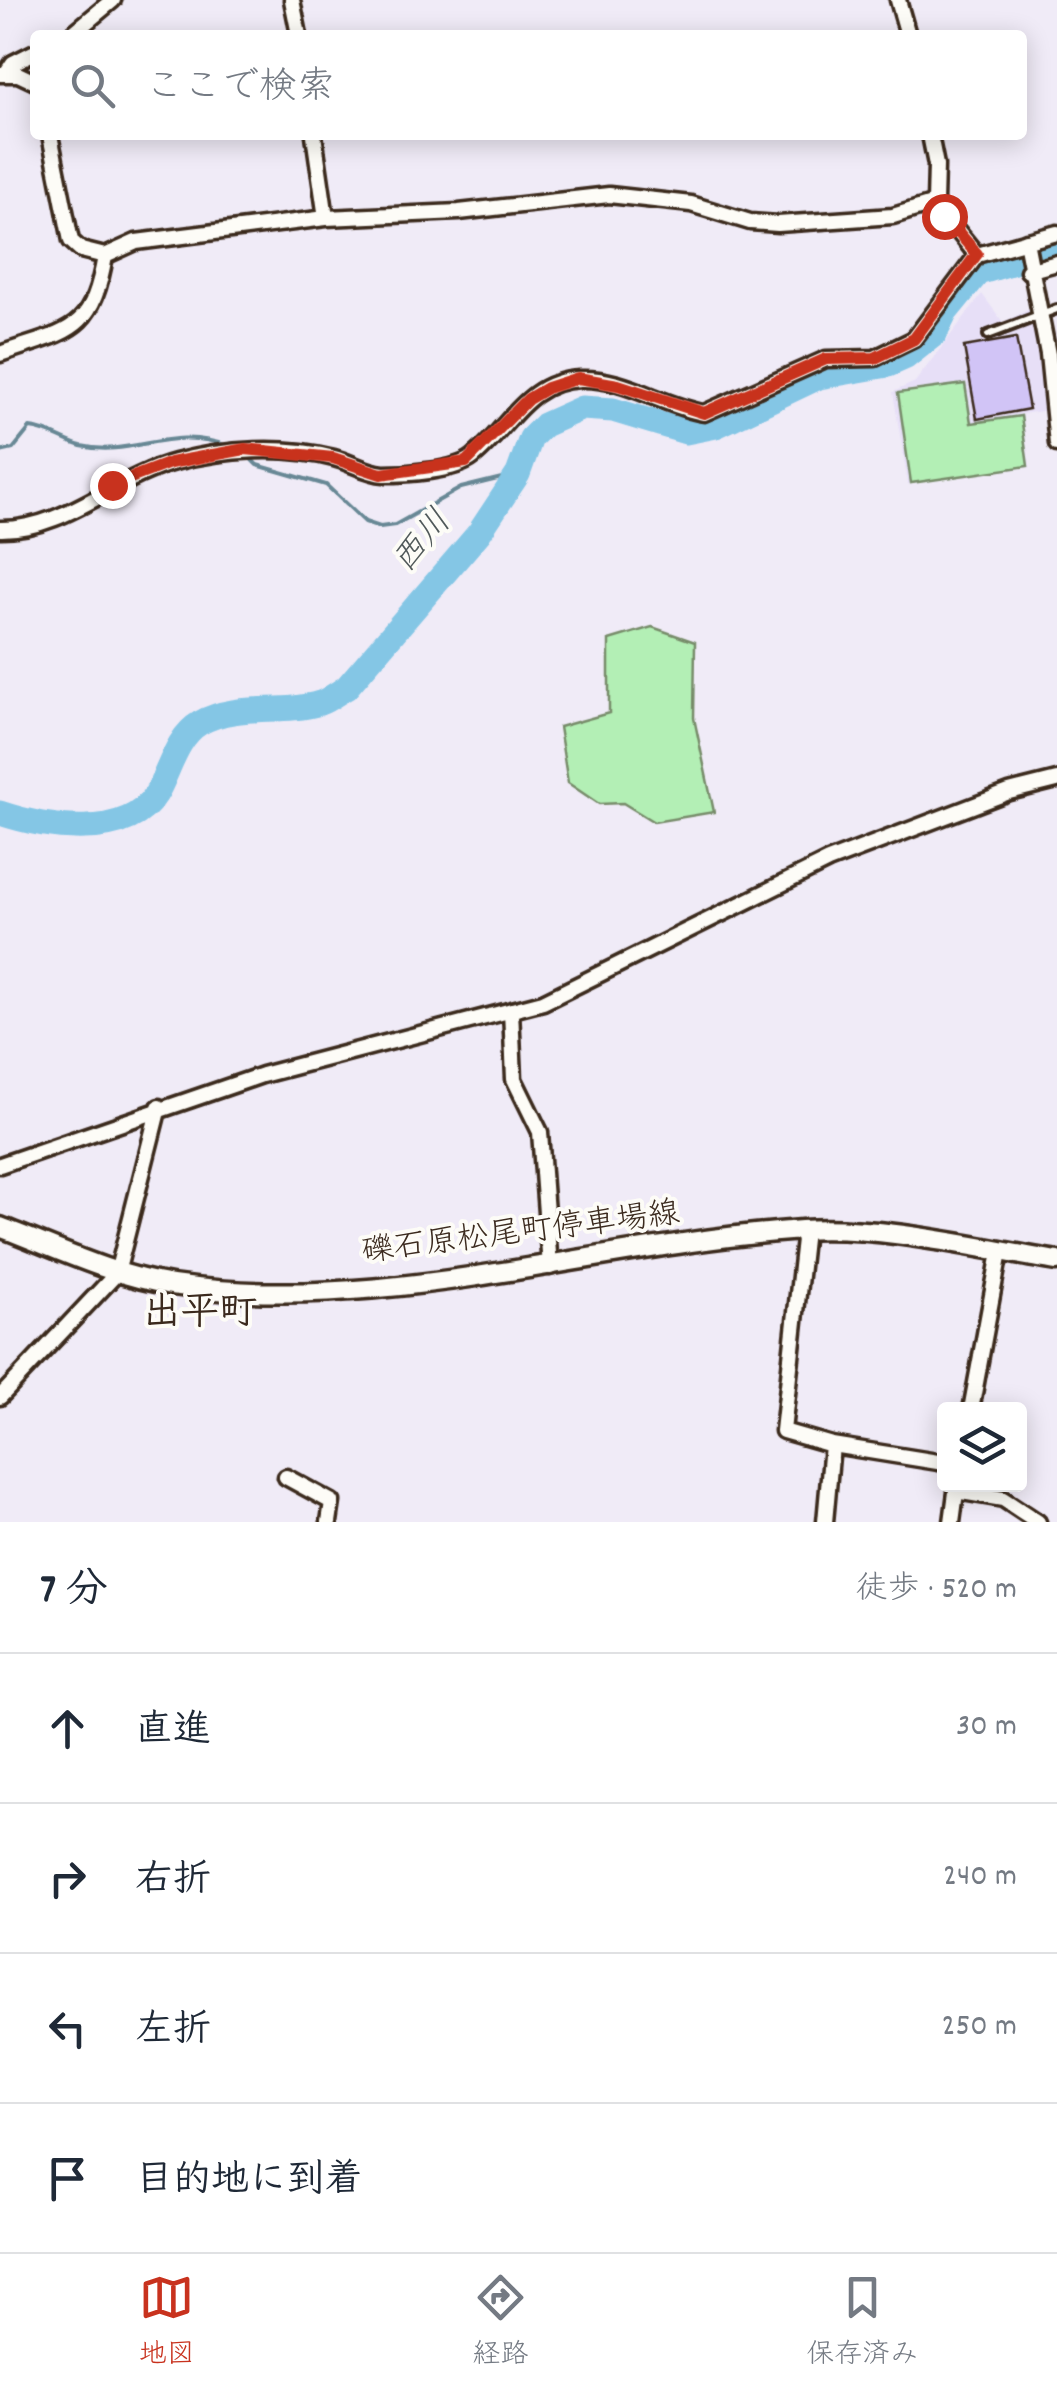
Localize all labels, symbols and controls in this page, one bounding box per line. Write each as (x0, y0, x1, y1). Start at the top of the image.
search box (30, 30, 1027, 140)
icon: search (65, 58, 120, 113)
text: ここで検索 (145, 62, 335, 117)
route start (922, 194, 968, 240)
route end (90, 463, 136, 509)
water label: 西川 (382, 500, 466, 586)
street label: 礫石原松尾町停車場線 (359, 1193, 683, 1277)
district label: 出平町 (143, 1288, 257, 1343)
map controls (937, 1402, 1027, 1492)
button: layers (937, 1402, 1027, 1492)
text: 7 分 (40, 1563, 108, 1623)
text: 徒歩 · 520 m (855, 1568, 1017, 1614)
icon: ahead (40, 1701, 95, 1756)
text: 直進 (135, 1705, 211, 1760)
text: 30 m (956, 1705, 1017, 1751)
icon: right (40, 1851, 95, 1906)
text: 右折 (135, 1855, 211, 1910)
text: 240 m (943, 1855, 1017, 1901)
icon: left (40, 2001, 95, 2056)
text: 左折 (135, 2005, 211, 2060)
text: 250 m (941, 2005, 1017, 2051)
icon: arrive (40, 2151, 95, 2206)
text: 目的地に到着 (135, 2155, 363, 2210)
tab: 地図 (139, 2270, 195, 2377)
tab: 経路 (472, 2270, 528, 2377)
tab: 保存済み (806, 2270, 918, 2377)

